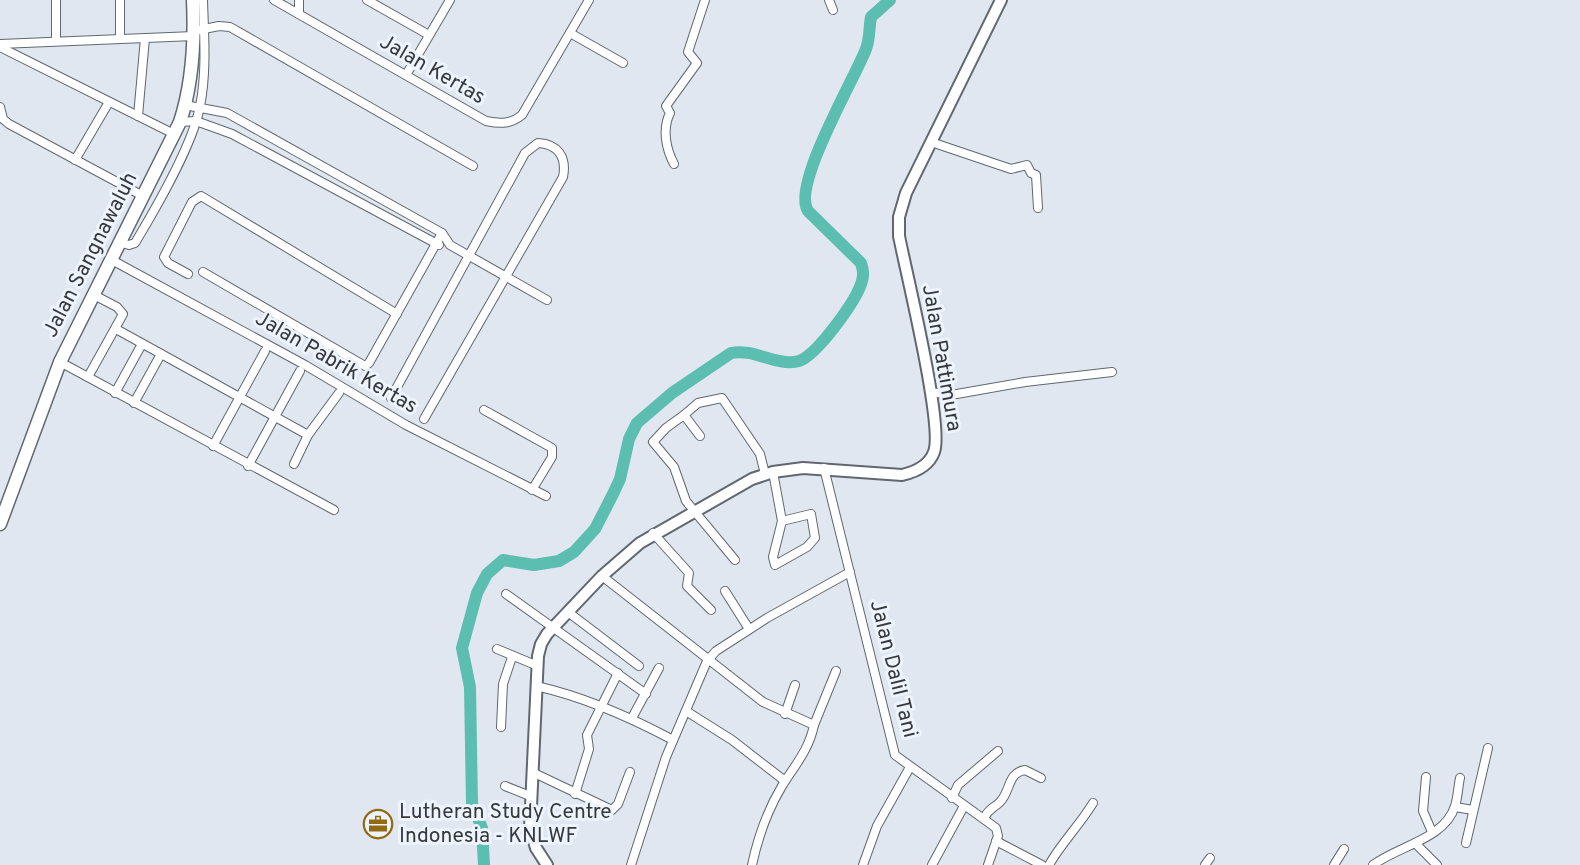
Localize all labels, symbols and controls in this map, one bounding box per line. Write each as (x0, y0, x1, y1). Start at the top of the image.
street label: Jalan Kertas (374, 29, 490, 111)
street label: Jalan Sangnawaluh (38, 168, 144, 342)
street label: Jalan Pattimura (915, 282, 967, 434)
street label: Jalan Pabrik Kertas (250, 306, 422, 420)
street label: Jalan Dalil Tani (863, 597, 923, 741)
place label: Lutheran Study Centre Indonesia - KNLWF (399, 799, 612, 850)
office icon: Lutheran Study Centre Indonesia - KNLWF (362, 808, 394, 840)

